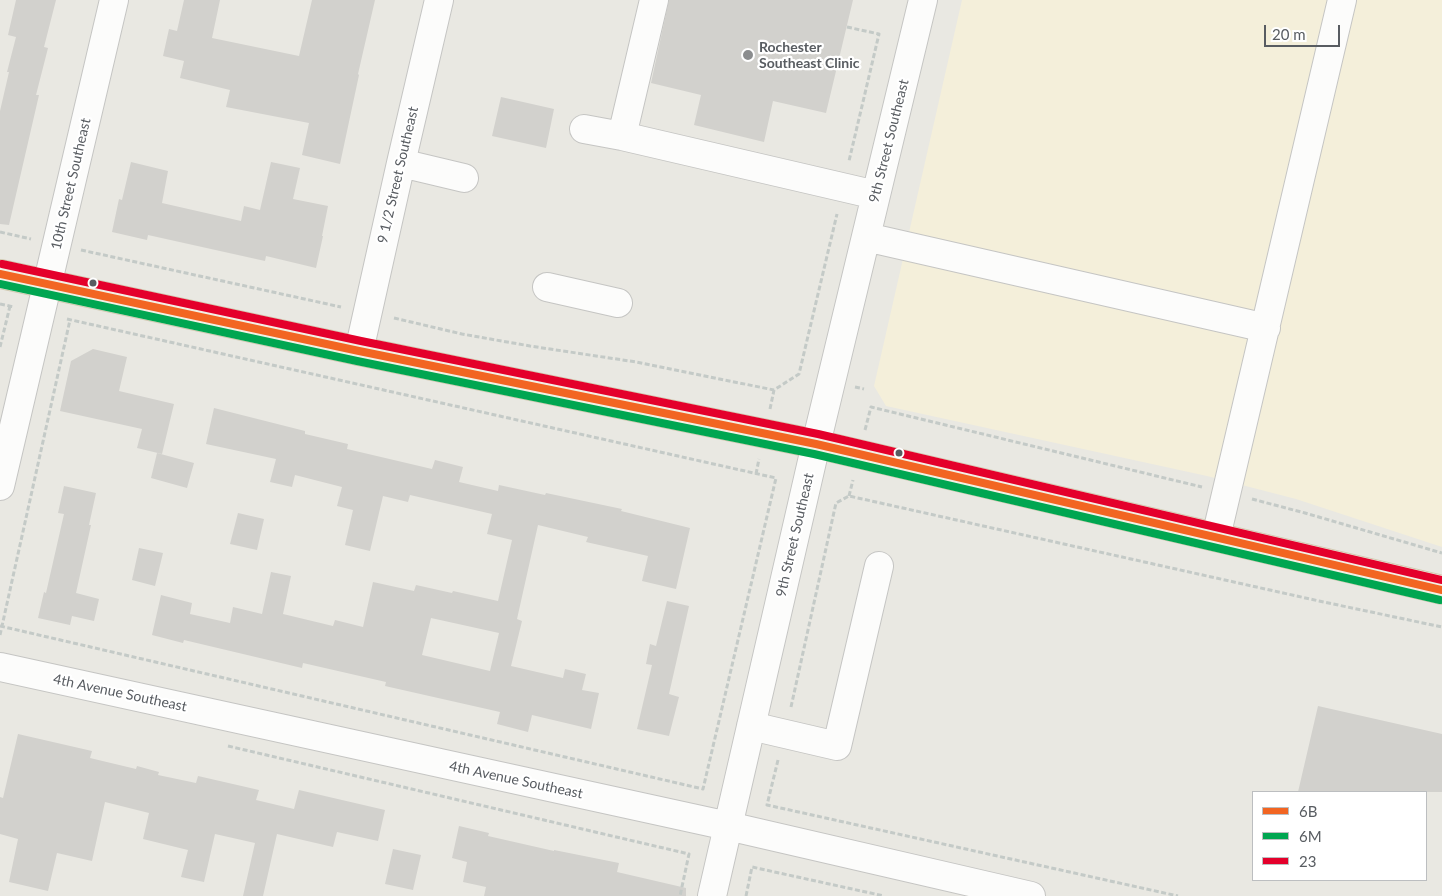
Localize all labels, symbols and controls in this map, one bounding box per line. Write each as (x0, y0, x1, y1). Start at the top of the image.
scale bar (1267, 15, 1343, 47)
text: 20 m (1272, 25, 1306, 43)
place label: Rochester Southeast Clinic (759, 39, 860, 72)
marker: Rochester Southeast Clinic (741, 48, 755, 62)
street label: 9th Street Southeast (866, 78, 912, 204)
street label: 9 1/2 Street Southeast (374, 105, 422, 245)
street label: 10th Street Southeast (48, 117, 94, 251)
unlabelled marker (88, 278, 98, 288)
unlabelled marker (894, 448, 904, 458)
street label: 9th Street Southeast (773, 471, 817, 599)
street label: 4th Avenue Southeast (52, 671, 188, 715)
street label: 4th Avenue Southeast (448, 758, 584, 802)
legend (1252, 791, 1427, 881)
text: 6B (1299, 802, 1317, 820)
text: 6M (1299, 827, 1322, 845)
text: 23 (1299, 852, 1316, 870)

